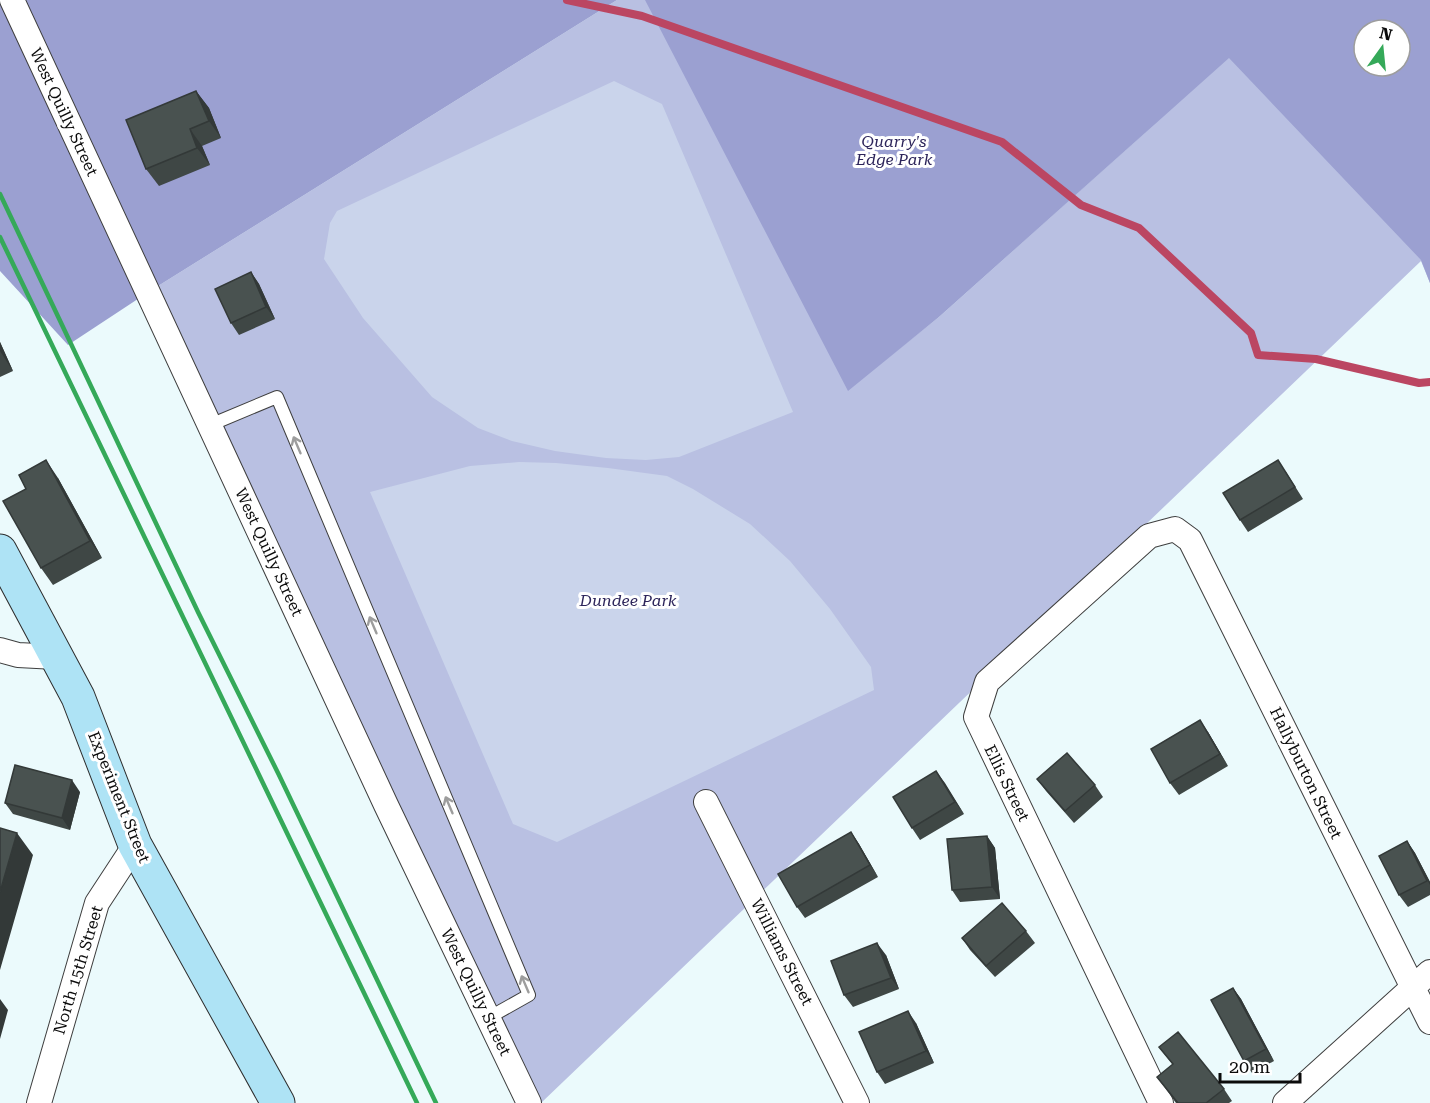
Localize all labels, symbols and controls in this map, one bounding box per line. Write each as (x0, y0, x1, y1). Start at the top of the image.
north arrow (1352, 18, 1412, 78)
text: N (1377, 23, 1394, 45)
street label: West Quilly Street (26, 45, 102, 179)
park label: Quarry's Edge Park (855, 132, 933, 169)
one-way arrow (291, 437, 302, 455)
street label: West Quilly Street (231, 485, 307, 619)
park label: Dundee Park (579, 591, 677, 610)
one-way arrow (367, 616, 378, 635)
street label: Hallyburton Street (1266, 704, 1346, 842)
street label: Experiment Street (84, 729, 154, 865)
street label: Ellis Street (980, 742, 1034, 824)
one-way arrow (443, 796, 454, 814)
street label: Williams Street (747, 896, 817, 1009)
street label: North 15th Street (49, 903, 107, 1037)
street label: West Quilly Street (437, 925, 515, 1059)
one-way arrow (518, 976, 530, 994)
scale bar (1220, 1046, 1300, 1084)
text: 20 m (1229, 1056, 1270, 1077)

